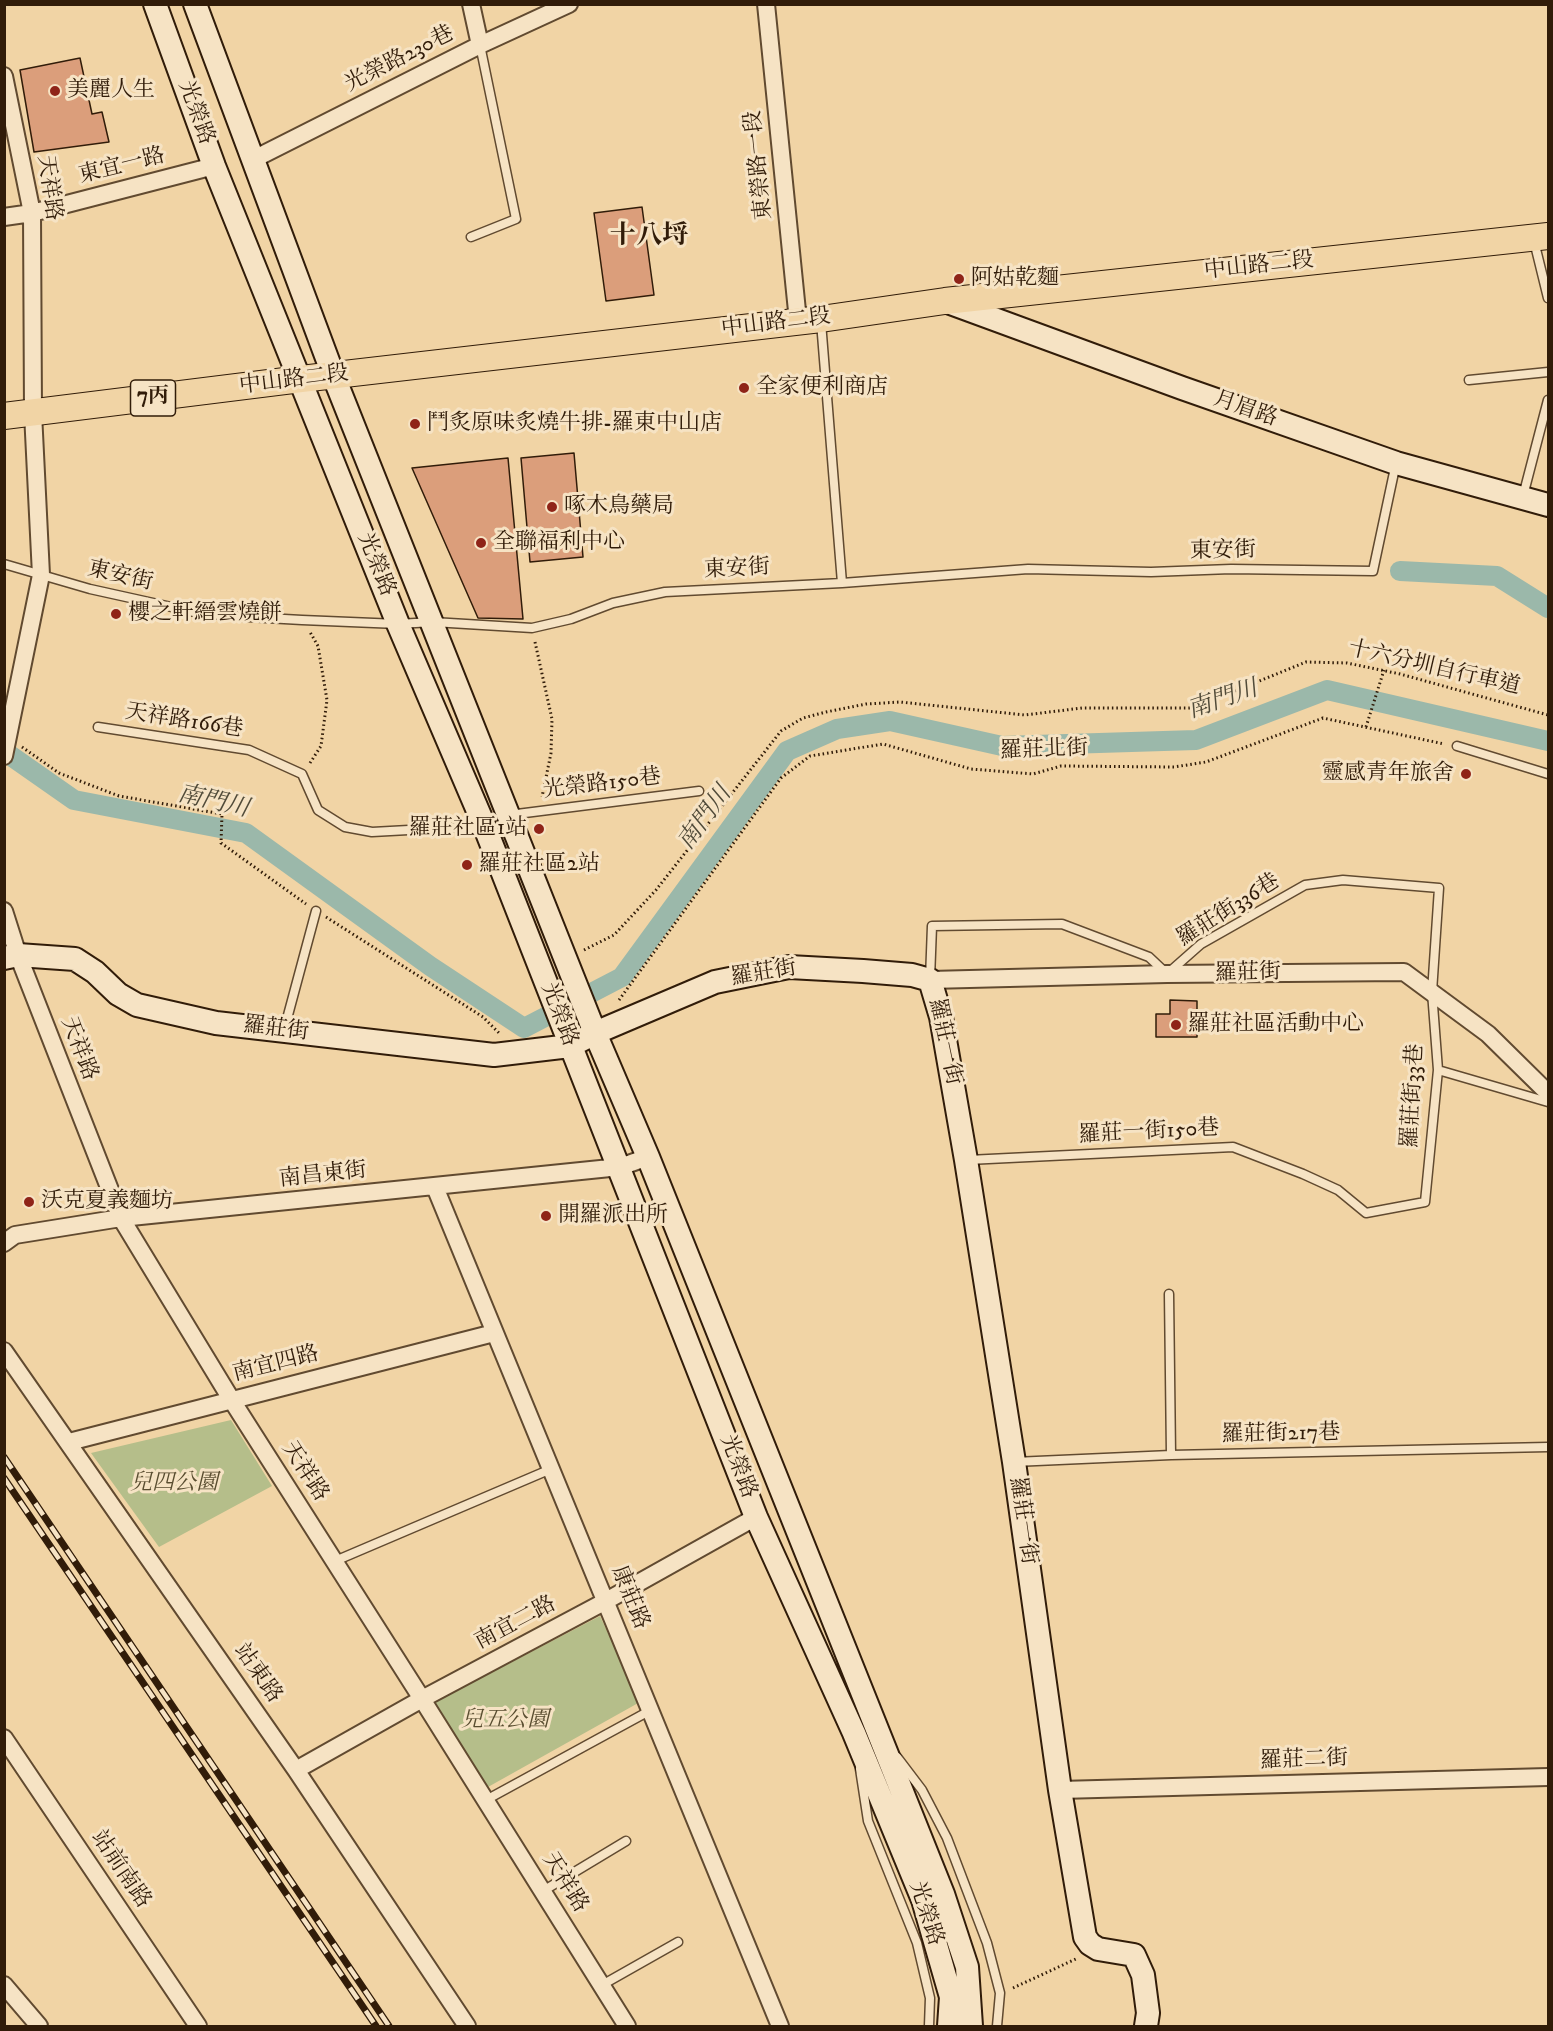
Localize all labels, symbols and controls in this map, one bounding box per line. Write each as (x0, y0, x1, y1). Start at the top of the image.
street label: 光榮路230巷 (341, 21, 459, 99)
street label: 光榮路 (171, 77, 219, 149)
place label: 美麗人生 (67, 78, 155, 104)
marker: 美麗人生 (48, 84, 62, 98)
street label: 東榮路一段 (741, 109, 779, 221)
street label: 東宜一路 (76, 144, 168, 190)
street label: 天祥路 (30, 153, 66, 223)
district label: 十八埒 (610, 222, 688, 254)
street label: 中山路二段 (1203, 248, 1315, 286)
place label: 阿姑乾麵 (971, 266, 1059, 292)
marker: 阿姑乾麵 (952, 272, 966, 286)
street label: 中山路二段 (720, 304, 832, 344)
street label: 中山路二段 (238, 361, 350, 401)
place label: 全家便利商店 (756, 375, 888, 401)
road number: 7丙 (130, 380, 176, 416)
marker: 全家便利商店 (737, 381, 751, 395)
street label: 月眉路 (1210, 387, 1280, 433)
place label: 鬥炙原味炙燒牛排-羅東中山店 (427, 411, 722, 437)
marker: 鬥炙原味炙燒牛排-羅東中山店 (408, 417, 422, 431)
place label: 啄木鳥藥局 (564, 494, 674, 520)
marker: 啄木鳥藥局 (545, 500, 559, 514)
street label: 光榮路 (350, 529, 400, 601)
place label: 全聯福利中心 (493, 530, 625, 556)
marker: 全聯福利中心 (474, 536, 488, 550)
street label: 東安街 (1190, 538, 1256, 566)
street label: 東安街 (703, 555, 771, 585)
street label: 東安街 (85, 557, 155, 597)
place label: 櫻之軒縉雲燒餅 (128, 601, 282, 627)
marker: 櫻之軒縉雲燒餅 (109, 607, 123, 621)
street label: 十六分圳自行車道 (1345, 636, 1523, 702)
water label: 南門川 (1184, 676, 1262, 726)
street label: 天祥路166巷 (123, 700, 245, 744)
street label: 羅莊北街 (1000, 736, 1088, 766)
place label: 靈感青年旅舍 (1322, 761, 1454, 787)
street label: 光榮路150巷 (541, 765, 663, 805)
marker: 靈感青年旅舍 (1459, 767, 1473, 781)
water label: 南門川 (175, 781, 251, 825)
water label: 南門川 (673, 781, 739, 857)
place label: 羅莊社區1站 (409, 816, 527, 842)
marker: 羅莊社區1站 (532, 822, 546, 836)
place label: 羅莊社區2站 (479, 852, 600, 878)
marker: 羅莊社區2站 (460, 858, 474, 872)
street label: 羅莊街336巷 (1173, 869, 1285, 953)
street label: 羅莊街 (729, 956, 799, 992)
street label: 羅莊街 (1215, 960, 1281, 988)
street label: 光榮路 (534, 979, 582, 1051)
street label: 羅莊一街 (922, 996, 966, 1088)
place label: 羅莊社區活動中心 (1188, 1012, 1364, 1038)
street label: 天祥路 (54, 1013, 102, 1085)
street label: 羅莊街 (242, 1013, 310, 1047)
marker: 羅莊社區活動中心 (1169, 1018, 1183, 1032)
street label: 羅莊街33巷 (1398, 1043, 1430, 1149)
street label: 羅莊一街150巷 (1078, 1116, 1220, 1150)
street label: 南昌東街 (278, 1158, 368, 1194)
place label: 沃克夏義麵坊 (41, 1189, 173, 1215)
marker: 沃克夏義麵坊 (22, 1195, 36, 1209)
place label: 開羅派出所 (558, 1203, 668, 1229)
marker: 開羅派出所 (539, 1209, 553, 1223)
street label: 南宜四路 (230, 1342, 322, 1388)
street label: 羅莊街217巷 (1222, 1421, 1340, 1449)
street label: 光榮路 (713, 1431, 761, 1503)
street label: 天祥路 (275, 1437, 333, 1507)
park label: 兒四公園 (130, 1471, 218, 1497)
street label: 羅莊一街 (1003, 1476, 1041, 1566)
street label: 康莊路 (604, 1562, 654, 1634)
street label: 南宜二路 (471, 1592, 561, 1656)
street label: 站東路 (227, 1639, 287, 1709)
park label: 兒五公園 (461, 1708, 549, 1734)
street label: 羅莊二街 (1260, 1746, 1348, 1776)
street label: 站前南路 (84, 1826, 156, 1914)
street label: 天祥路 (535, 1848, 593, 1918)
street label: 光榮路 (902, 1879, 948, 1949)

